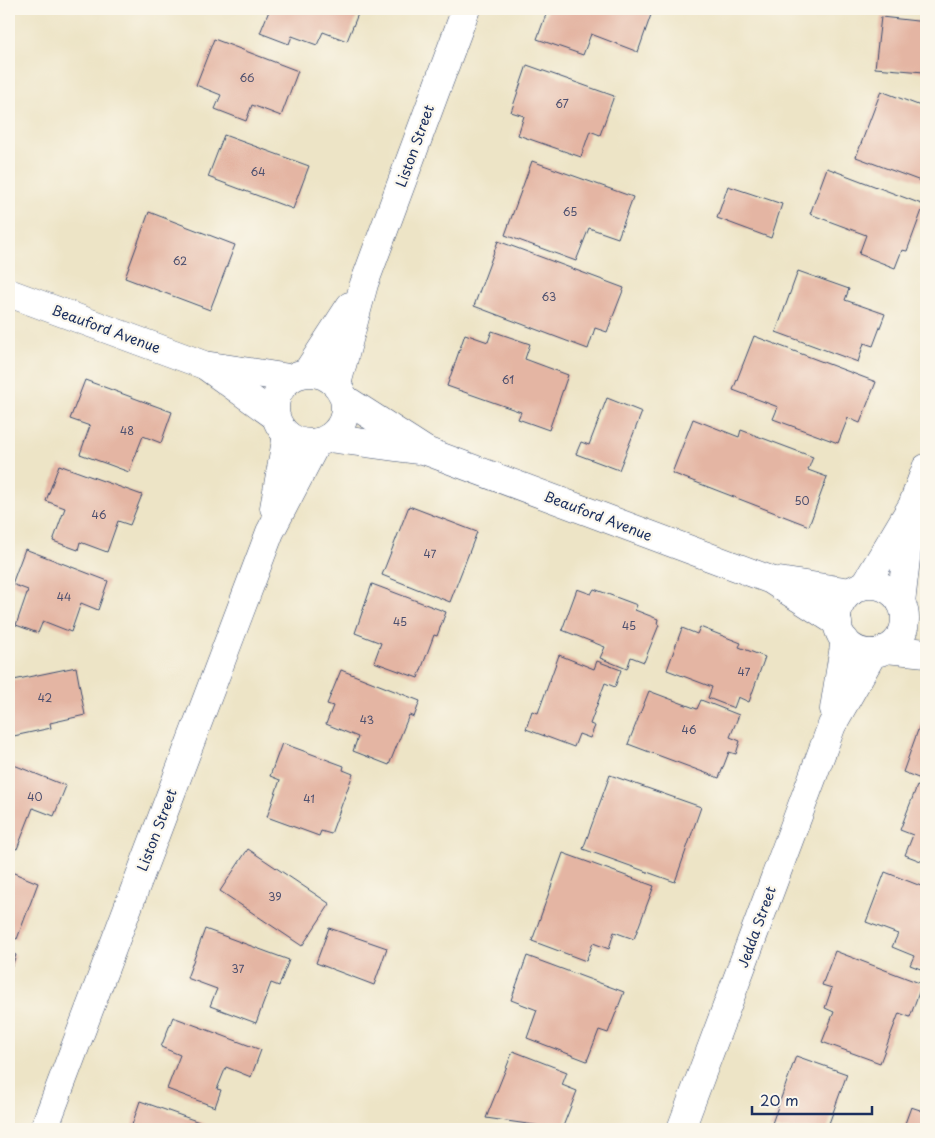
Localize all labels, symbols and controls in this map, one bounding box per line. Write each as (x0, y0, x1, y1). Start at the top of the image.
house number: 66 (239, 69, 255, 86)
house number: 67 (555, 95, 569, 112)
street label: Liston Street (390, 101, 439, 190)
house number: 64 (251, 163, 265, 180)
house number: 65 (563, 203, 577, 220)
house number: 62 (173, 252, 187, 269)
house number: 63 (542, 288, 556, 305)
street label: Beauford Avenue (49, 299, 164, 358)
house number: 61 (502, 371, 514, 388)
house number: 48 (120, 422, 134, 439)
street label: Beauford Avenue (541, 485, 656, 546)
house number: 50 (794, 492, 810, 509)
house number: 46 (92, 506, 107, 523)
house number: 47 (424, 545, 437, 562)
house number: 44 (57, 588, 71, 605)
house number: 45 (393, 613, 407, 630)
house number: 45 (622, 617, 636, 634)
house number: 47 (738, 663, 751, 680)
house number: 42 (38, 689, 53, 706)
house number: 43 (360, 711, 374, 728)
house number: 46 (682, 721, 697, 738)
street label: Liston Street (131, 785, 182, 874)
house number: 40 (27, 788, 43, 805)
house number: 41 (303, 790, 315, 807)
street label: Jedda Street (732, 883, 781, 970)
house number: 39 (268, 888, 282, 905)
house number: 37 (232, 960, 245, 977)
scale bar (752, 1083, 872, 1115)
text: 20 m (760, 1088, 799, 1111)

